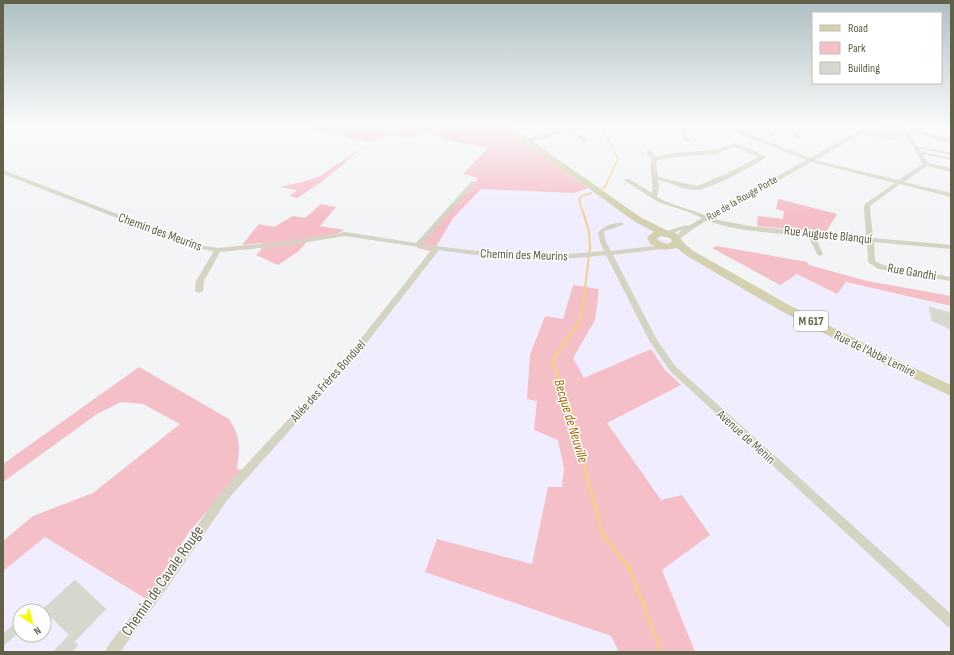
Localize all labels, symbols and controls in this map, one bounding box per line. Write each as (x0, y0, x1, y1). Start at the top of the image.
legend (812, 12, 942, 84)
text: Road (848, 21, 868, 36)
text: Park (848, 41, 866, 56)
text: Building (848, 61, 880, 76)
street label: Rue de la Rouge Porte (704, 173, 780, 223)
street label: Chemin des Meurins (116, 209, 204, 255)
street label: Rue Auguste Blanqui (783, 222, 873, 248)
street label: Chemin des Meurins (480, 245, 568, 265)
street label: Rue Gandhi (886, 260, 938, 284)
road number: M 617 (794, 311, 828, 331)
street label: Rue de l'Abbé Lemire (831, 327, 919, 381)
street label: Allée des Frères Bonduel (286, 337, 369, 426)
water label: Becque de Neuville (550, 377, 592, 465)
street label: Avenue de Menin (713, 406, 779, 467)
street label: Chemin de Cavale Rouge (118, 522, 208, 640)
north arrow (12, 603, 52, 643)
text: N (31, 624, 44, 638)

